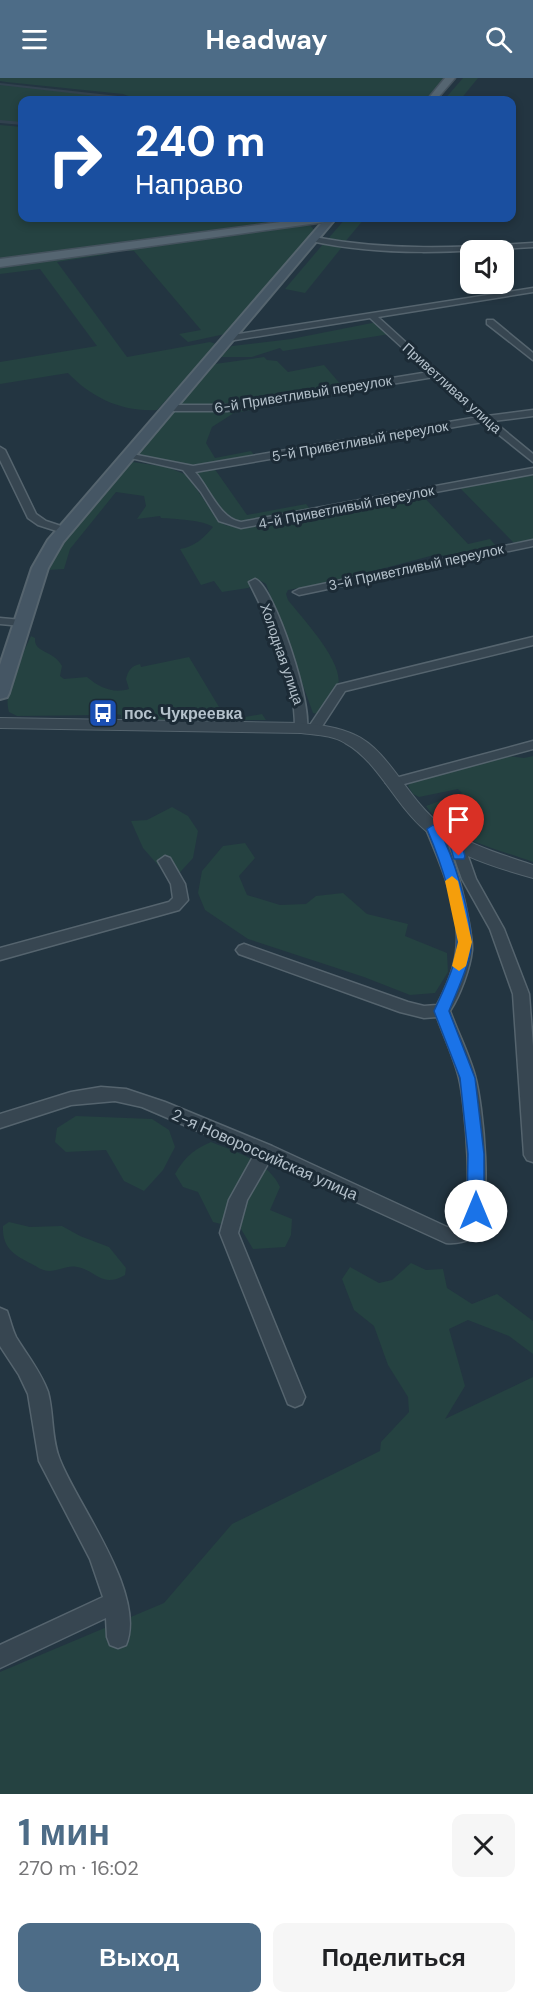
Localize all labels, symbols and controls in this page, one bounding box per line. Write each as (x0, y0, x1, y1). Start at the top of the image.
text: Headway (205, 22, 328, 57)
icon: menu (18, 23, 51, 56)
icon: search (482, 23, 515, 56)
text: 240 m (135, 114, 265, 169)
icon: right (36, 120, 114, 198)
text: Направо (135, 167, 243, 202)
map controls (460, 240, 514, 294)
button: sound (460, 240, 514, 294)
street label: Приветливая улица (399, 339, 505, 437)
street label: 6-й Приветливый переулок (213, 371, 394, 417)
street label: 5-й Приветливый переулок (270, 416, 450, 465)
street label: 4-й Приветливый переулок (257, 481, 436, 533)
street label: 3-й Приветливый переулок (327, 539, 506, 594)
street label: Холодная улица (256, 601, 308, 707)
bus stop icon: пос. Чукреевка (87, 697, 119, 729)
place label: пос. Чукреевка (124, 703, 242, 724)
pin (433, 794, 484, 856)
icon: arrive (442, 803, 475, 836)
street label: 2-я Новороссийская улица (169, 1104, 361, 1205)
position arrow (444, 1179, 508, 1243)
text: 1 мин (18, 1809, 110, 1856)
button: close (452, 1814, 515, 1877)
text: 270 m · 16:02 (18, 1855, 139, 1881)
button: Выход (18, 1923, 261, 1992)
button: Поделиться (273, 1923, 515, 1992)

